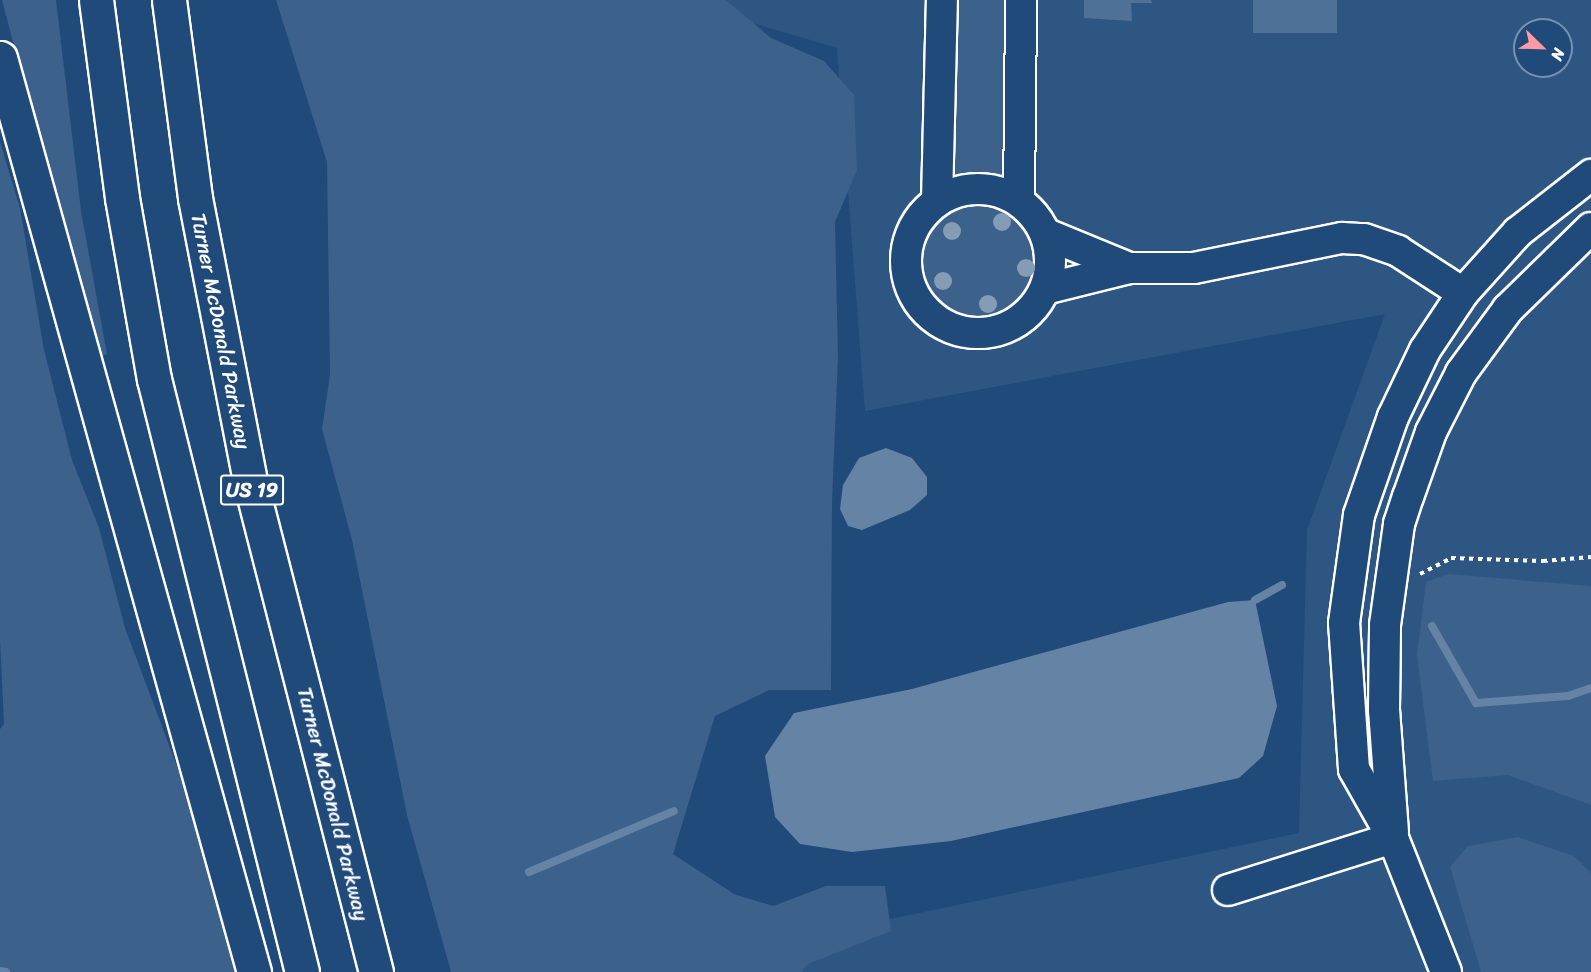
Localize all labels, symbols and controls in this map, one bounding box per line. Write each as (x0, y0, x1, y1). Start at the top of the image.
north arrow (1513, 18, 1573, 78)
text: N (1543, 44, 1574, 65)
street label: Turner McDonald Parkway (186, 211, 256, 451)
road number: US 19 (219, 473, 285, 507)
street label: Turner McDonald Parkway (292, 684, 374, 924)

